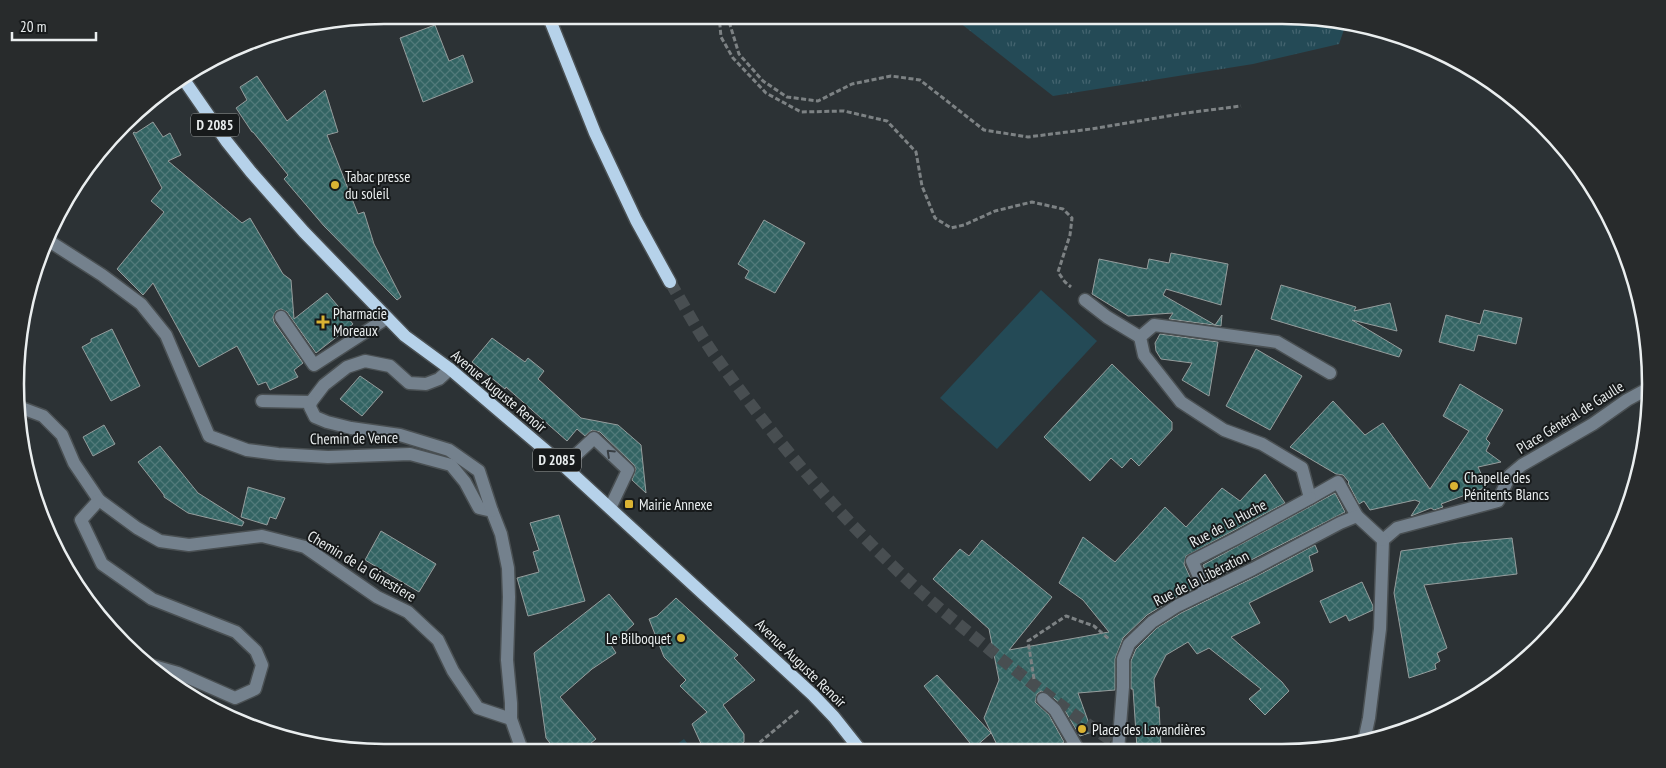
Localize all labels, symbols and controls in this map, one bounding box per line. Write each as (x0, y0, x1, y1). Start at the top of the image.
scale bar (12, 10, 96, 42)
text: 20 m (20, 17, 46, 36)
road number: D 2085 (191, 114, 239, 136)
place label: Tabac presse du soleil (345, 167, 410, 203)
marker: Tabac presse du soleil (329, 179, 341, 191)
place label: Pharmacie Moreaux (333, 304, 387, 340)
marker: Pharmacie Moreaux (317, 316, 329, 328)
street label: Avenue Auguste Renoir (447, 345, 551, 437)
street label: Place Général de Gaulle (1513, 376, 1627, 458)
street label: Chemin de Vence (310, 428, 398, 448)
road number: D 2085 (533, 448, 581, 472)
one-way arrow (607, 450, 616, 459)
place label: Chapelle des Pénitents Blancs (1464, 468, 1549, 504)
marker: Chapelle des Pénitents Blancs (1448, 480, 1460, 492)
place label: Mairie Annexe (639, 495, 712, 514)
street label: Rue de la Huche (1186, 495, 1270, 551)
marker: Mairie Annexe (623, 498, 635, 510)
street label: Chemin de la Ginestiere (304, 526, 420, 606)
street label: Rue de la Libération (1150, 546, 1252, 610)
street label: Avenue Auguste Renoir (752, 615, 851, 712)
place label: Le Bilboquet (606, 629, 671, 648)
marker: Le Bilboquet (675, 632, 687, 644)
place label: Place des Lavandières (1092, 720, 1205, 739)
marker: Place des Lavandières (1076, 723, 1088, 735)

